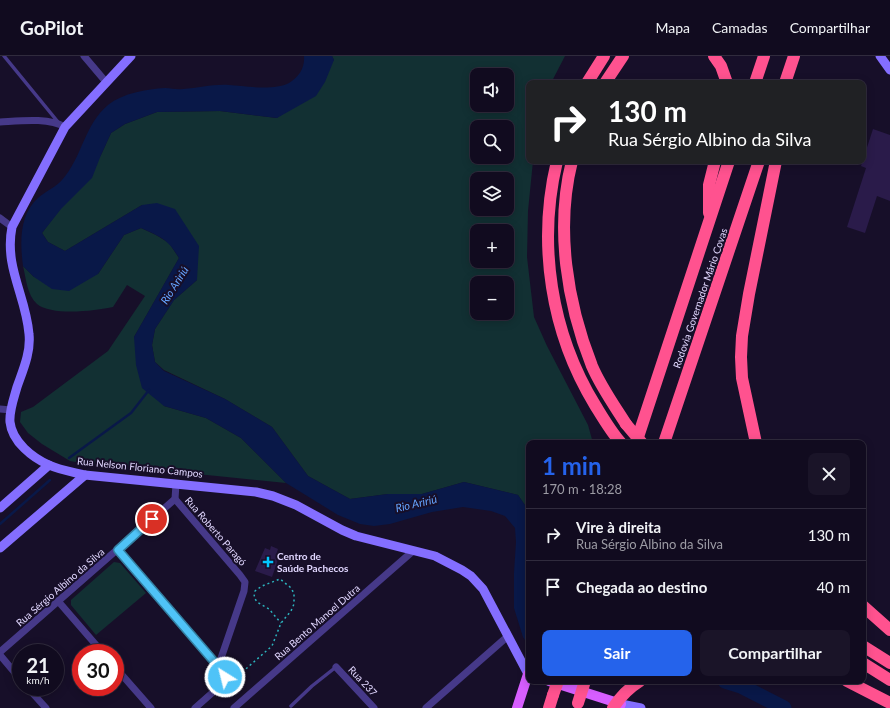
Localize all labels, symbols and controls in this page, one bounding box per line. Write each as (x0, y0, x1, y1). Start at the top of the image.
text: GoPilot (20, 16, 83, 39)
text: Mapa (655, 19, 690, 36)
text: Camadas (712, 19, 768, 36)
text: Compartilhar (790, 19, 870, 36)
map controls (470, 68, 514, 320)
button: sound (470, 68, 514, 112)
text: 130 m (608, 94, 687, 128)
icon: right (542, 96, 594, 148)
button: search (470, 120, 514, 164)
text: Rua Sérgio Albino da Silva (608, 128, 812, 150)
button: layers (470, 172, 514, 216)
button: + (470, 224, 514, 268)
street label: Rodovia Governador Mário Covas (670, 226, 730, 370)
water label: Rio Aririú (157, 264, 191, 306)
button: − (470, 276, 514, 320)
text: 1 min (542, 451, 602, 480)
button: close (808, 453, 850, 495)
street label: Rua Nelson Floriano Campos (77, 454, 203, 480)
text: 170 m · 18:28 (542, 481, 622, 497)
water label: Rio Aririú (394, 492, 438, 514)
street label: Rua Roberto Paragó (183, 494, 249, 568)
pin (135, 502, 169, 536)
icon: arrive (141, 508, 163, 530)
text: Vire à direita (576, 518, 661, 536)
icon: right (542, 524, 564, 546)
text: 130 m (808, 526, 850, 544)
text: Rua Sérgio Albino da Silva (576, 536, 723, 552)
street label: Rua Sérgio Albino da Silva (13, 545, 107, 629)
place label: Centro de Saúde Pachecos (277, 550, 349, 574)
marker: Centro de Saúde Pachecos (262, 556, 274, 568)
icon: arrive (542, 576, 564, 598)
text: Chegada ao destino (576, 578, 707, 596)
text: 40 m (816, 578, 850, 596)
street label: Rua Bento Manoel Dutra (272, 582, 362, 662)
button: Sair (542, 630, 692, 676)
button: Compartilhar (700, 630, 850, 676)
speed limit sign: 30 (72, 644, 124, 696)
text: 21 (26, 653, 50, 677)
position arrow (204, 656, 246, 698)
street label: Rua 237 (346, 664, 380, 699)
text: km/h (26, 674, 50, 686)

